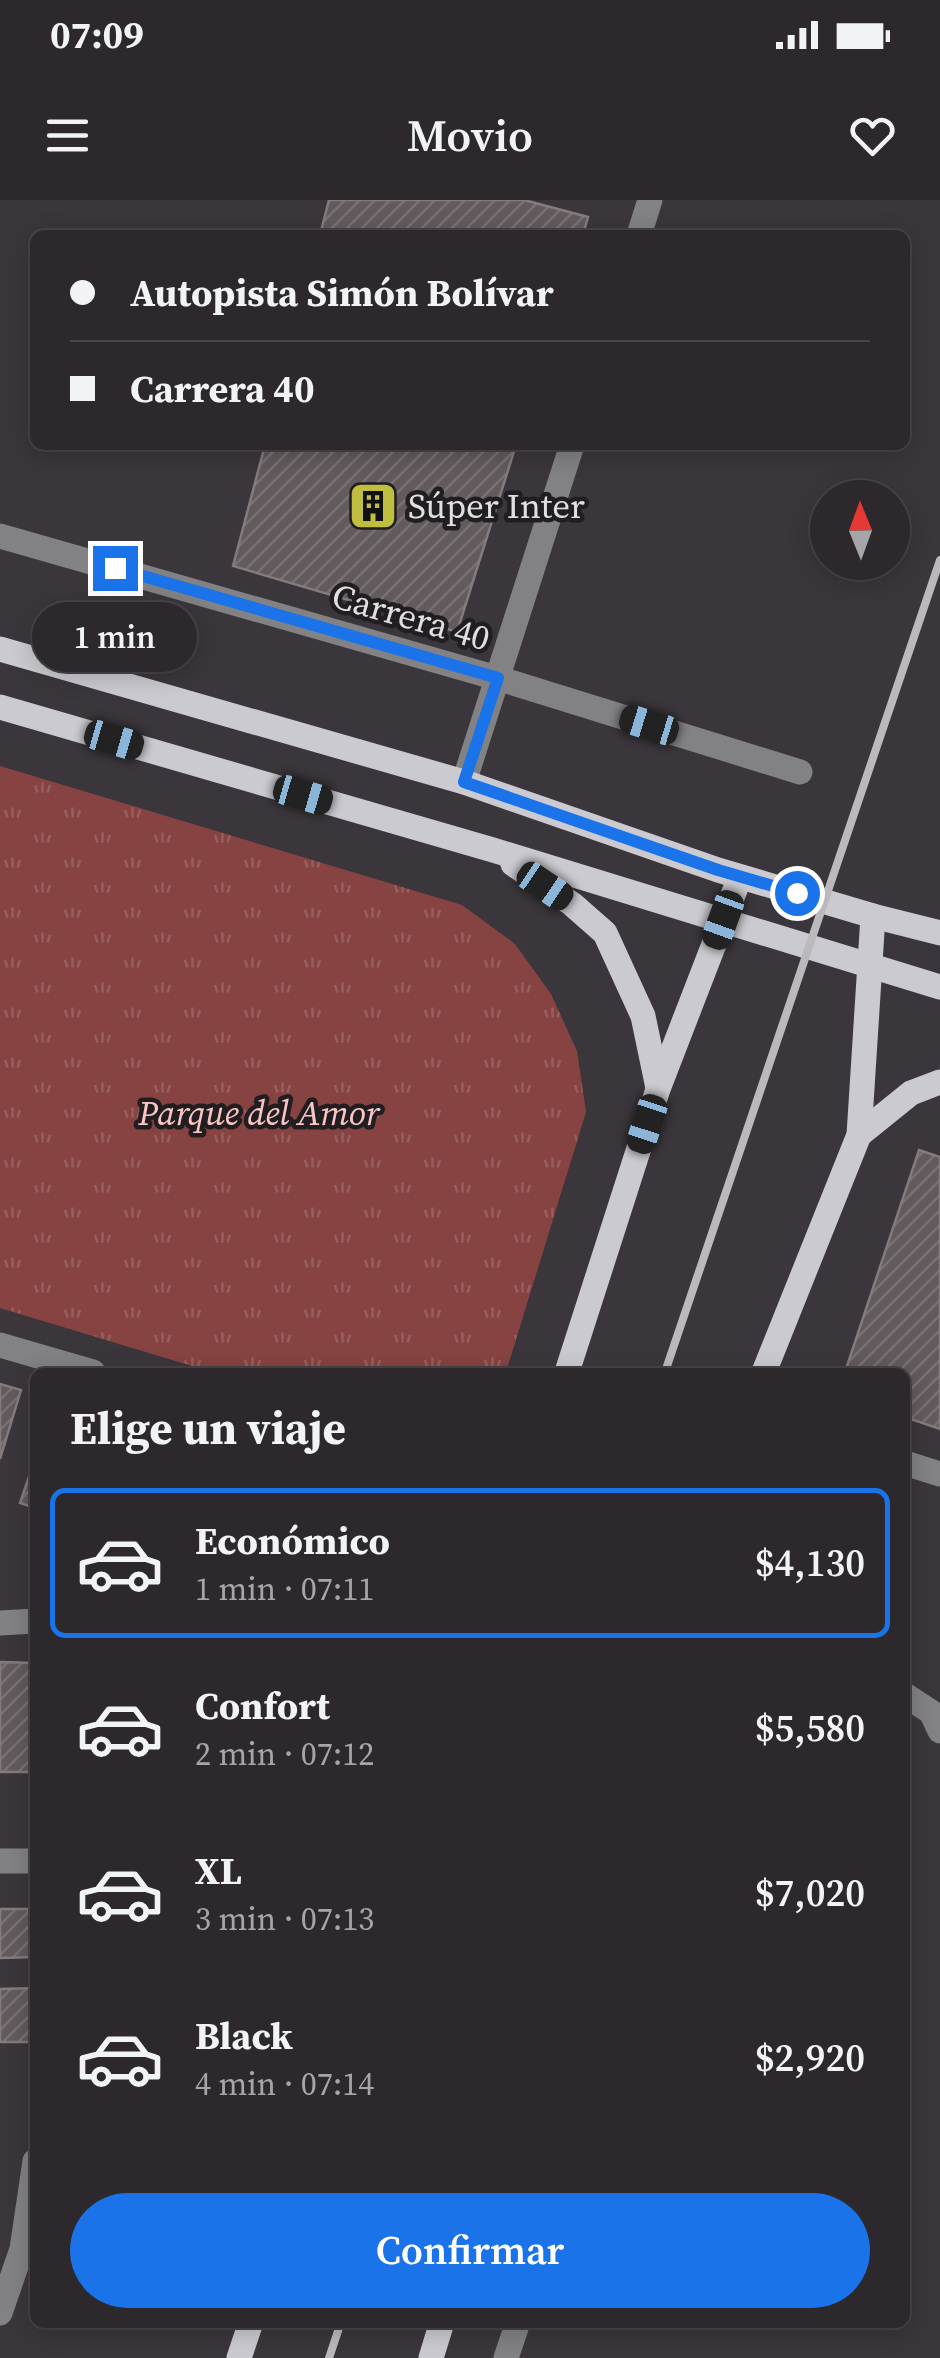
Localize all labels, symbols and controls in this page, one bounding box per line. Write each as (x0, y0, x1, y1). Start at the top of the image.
text: 07:09 (50, 9, 144, 61)
text: Movio (407, 104, 533, 166)
icon: menu (40, 108, 95, 163)
icon: heart (845, 108, 900, 163)
text: Autopista Simón Bolívar (130, 267, 554, 319)
text: Carrera 40 (130, 363, 315, 415)
building icon: Súper Inter (347, 480, 399, 532)
north arrow (810, 480, 910, 580)
map controls (810, 480, 910, 580)
place label: Súper Inter (408, 482, 585, 530)
route end (93, 546, 138, 591)
street label: Carrera 40 (326, 572, 496, 662)
callout: 1 min (32, 603, 198, 673)
text: 1 min (73, 615, 156, 659)
car (616, 702, 682, 748)
car (81, 717, 147, 763)
car (270, 772, 336, 818)
car (512, 857, 578, 915)
route start (775, 871, 820, 916)
car (699, 887, 747, 953)
park label: Parque del Amor (137, 1089, 381, 1137)
car (623, 1091, 671, 1157)
text: Elige un viaje (70, 1397, 346, 1459)
text: Económico (195, 1515, 390, 1567)
icon: car (75, 1518, 165, 1608)
text: $4,130 (755, 1537, 865, 1589)
text: 1 min · 07:11 (195, 1567, 374, 1611)
text: Confort (195, 1680, 330, 1732)
icon: car (75, 1683, 165, 1773)
text: $5,580 (755, 1702, 865, 1754)
text: 2 min · 07:12 (195, 1732, 374, 1776)
text: XL (195, 1845, 242, 1897)
icon: car (75, 1848, 165, 1938)
text: $7,020 (755, 1867, 865, 1919)
text: 3 min · 07:13 (195, 1897, 374, 1941)
text: Black (195, 2010, 293, 2062)
icon: car (75, 2013, 165, 2103)
text: $2,920 (755, 2032, 865, 2084)
text: 4 min · 07:14 (195, 2062, 374, 2106)
button: Confirmar (70, 2193, 870, 2308)

